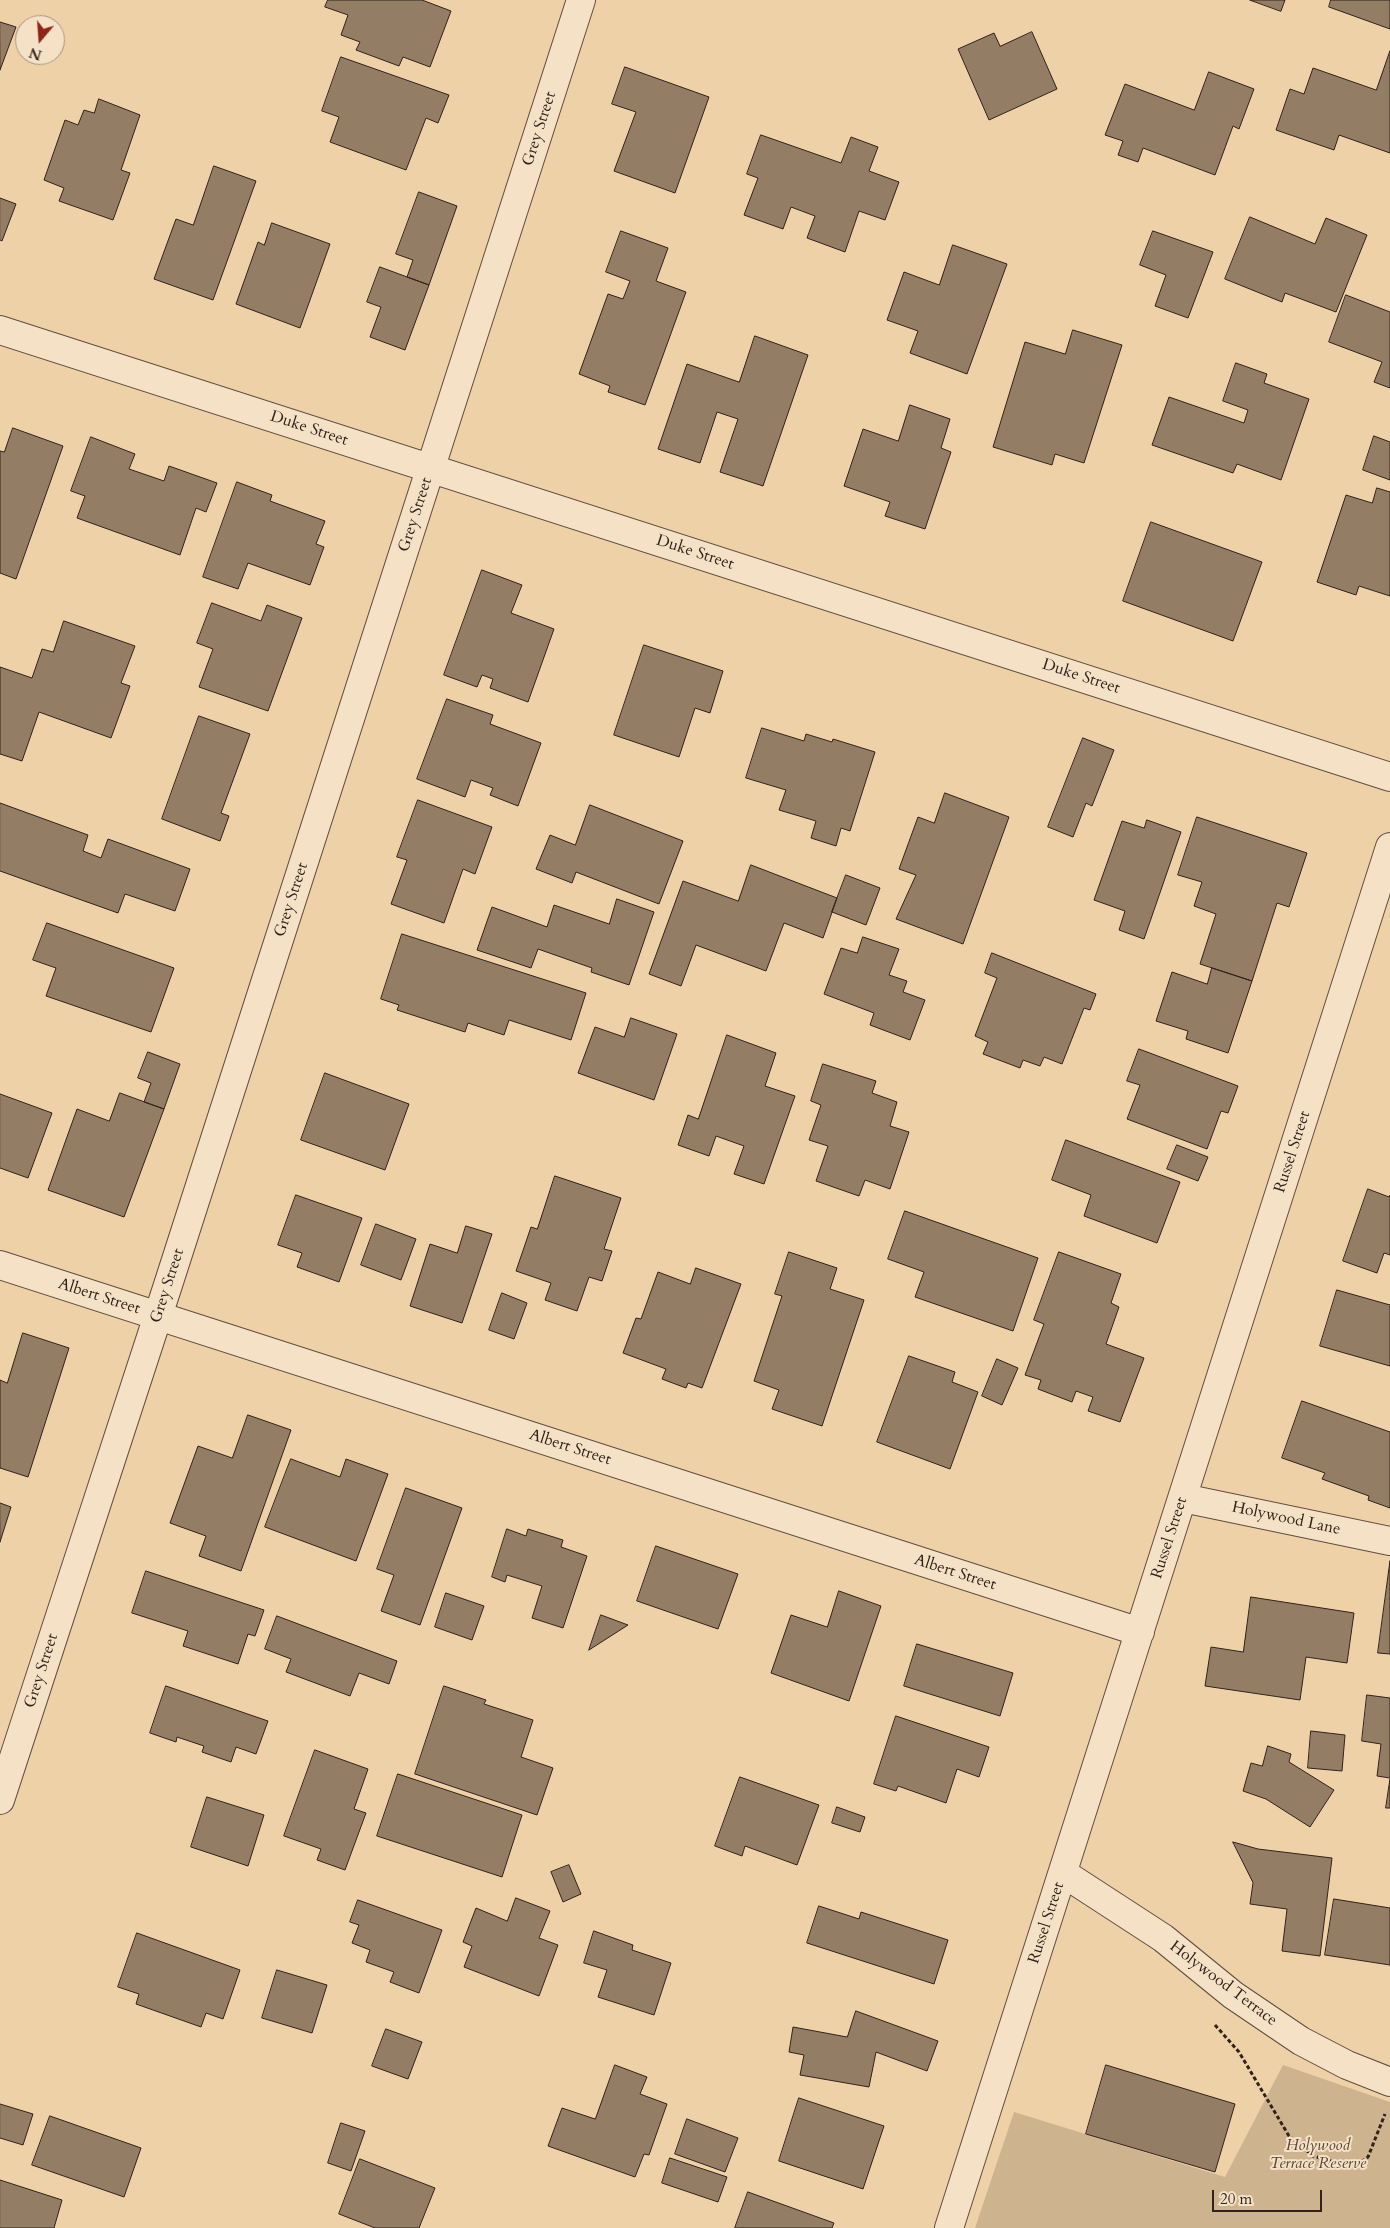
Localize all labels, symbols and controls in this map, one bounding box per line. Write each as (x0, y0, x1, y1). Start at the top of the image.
north arrow (15, 15, 65, 65)
text: N (27, 43, 44, 65)
street label: Grey Street (519, 89, 561, 169)
street label: Duke Street (268, 407, 350, 451)
street label: Grey Street (395, 475, 437, 555)
street label: Duke Street (654, 531, 736, 575)
street label: Duke Street (1040, 655, 1122, 699)
street label: Grey Street (271, 860, 313, 940)
street label: Russel Street (1271, 1109, 1315, 1195)
street label: Grey Street (147, 1246, 189, 1326)
street label: Albert Street (56, 1275, 142, 1319)
street label: Albert Street (527, 1426, 613, 1470)
street label: Russel Street (1148, 1495, 1192, 1581)
street label: Holywood Lane (1230, 1498, 1342, 1540)
street label: Albert Street (912, 1551, 998, 1595)
street label: Grey Street (21, 1631, 63, 1711)
street label: Russel Street (1025, 1880, 1069, 1966)
street label: Holywood Terrace (1165, 1937, 1281, 2031)
park label: Holywood Terrace Reserve (1270, 2136, 1366, 2174)
scale bar (1215, 2180, 1325, 2212)
text: 20 m (1220, 2189, 1252, 2209)

